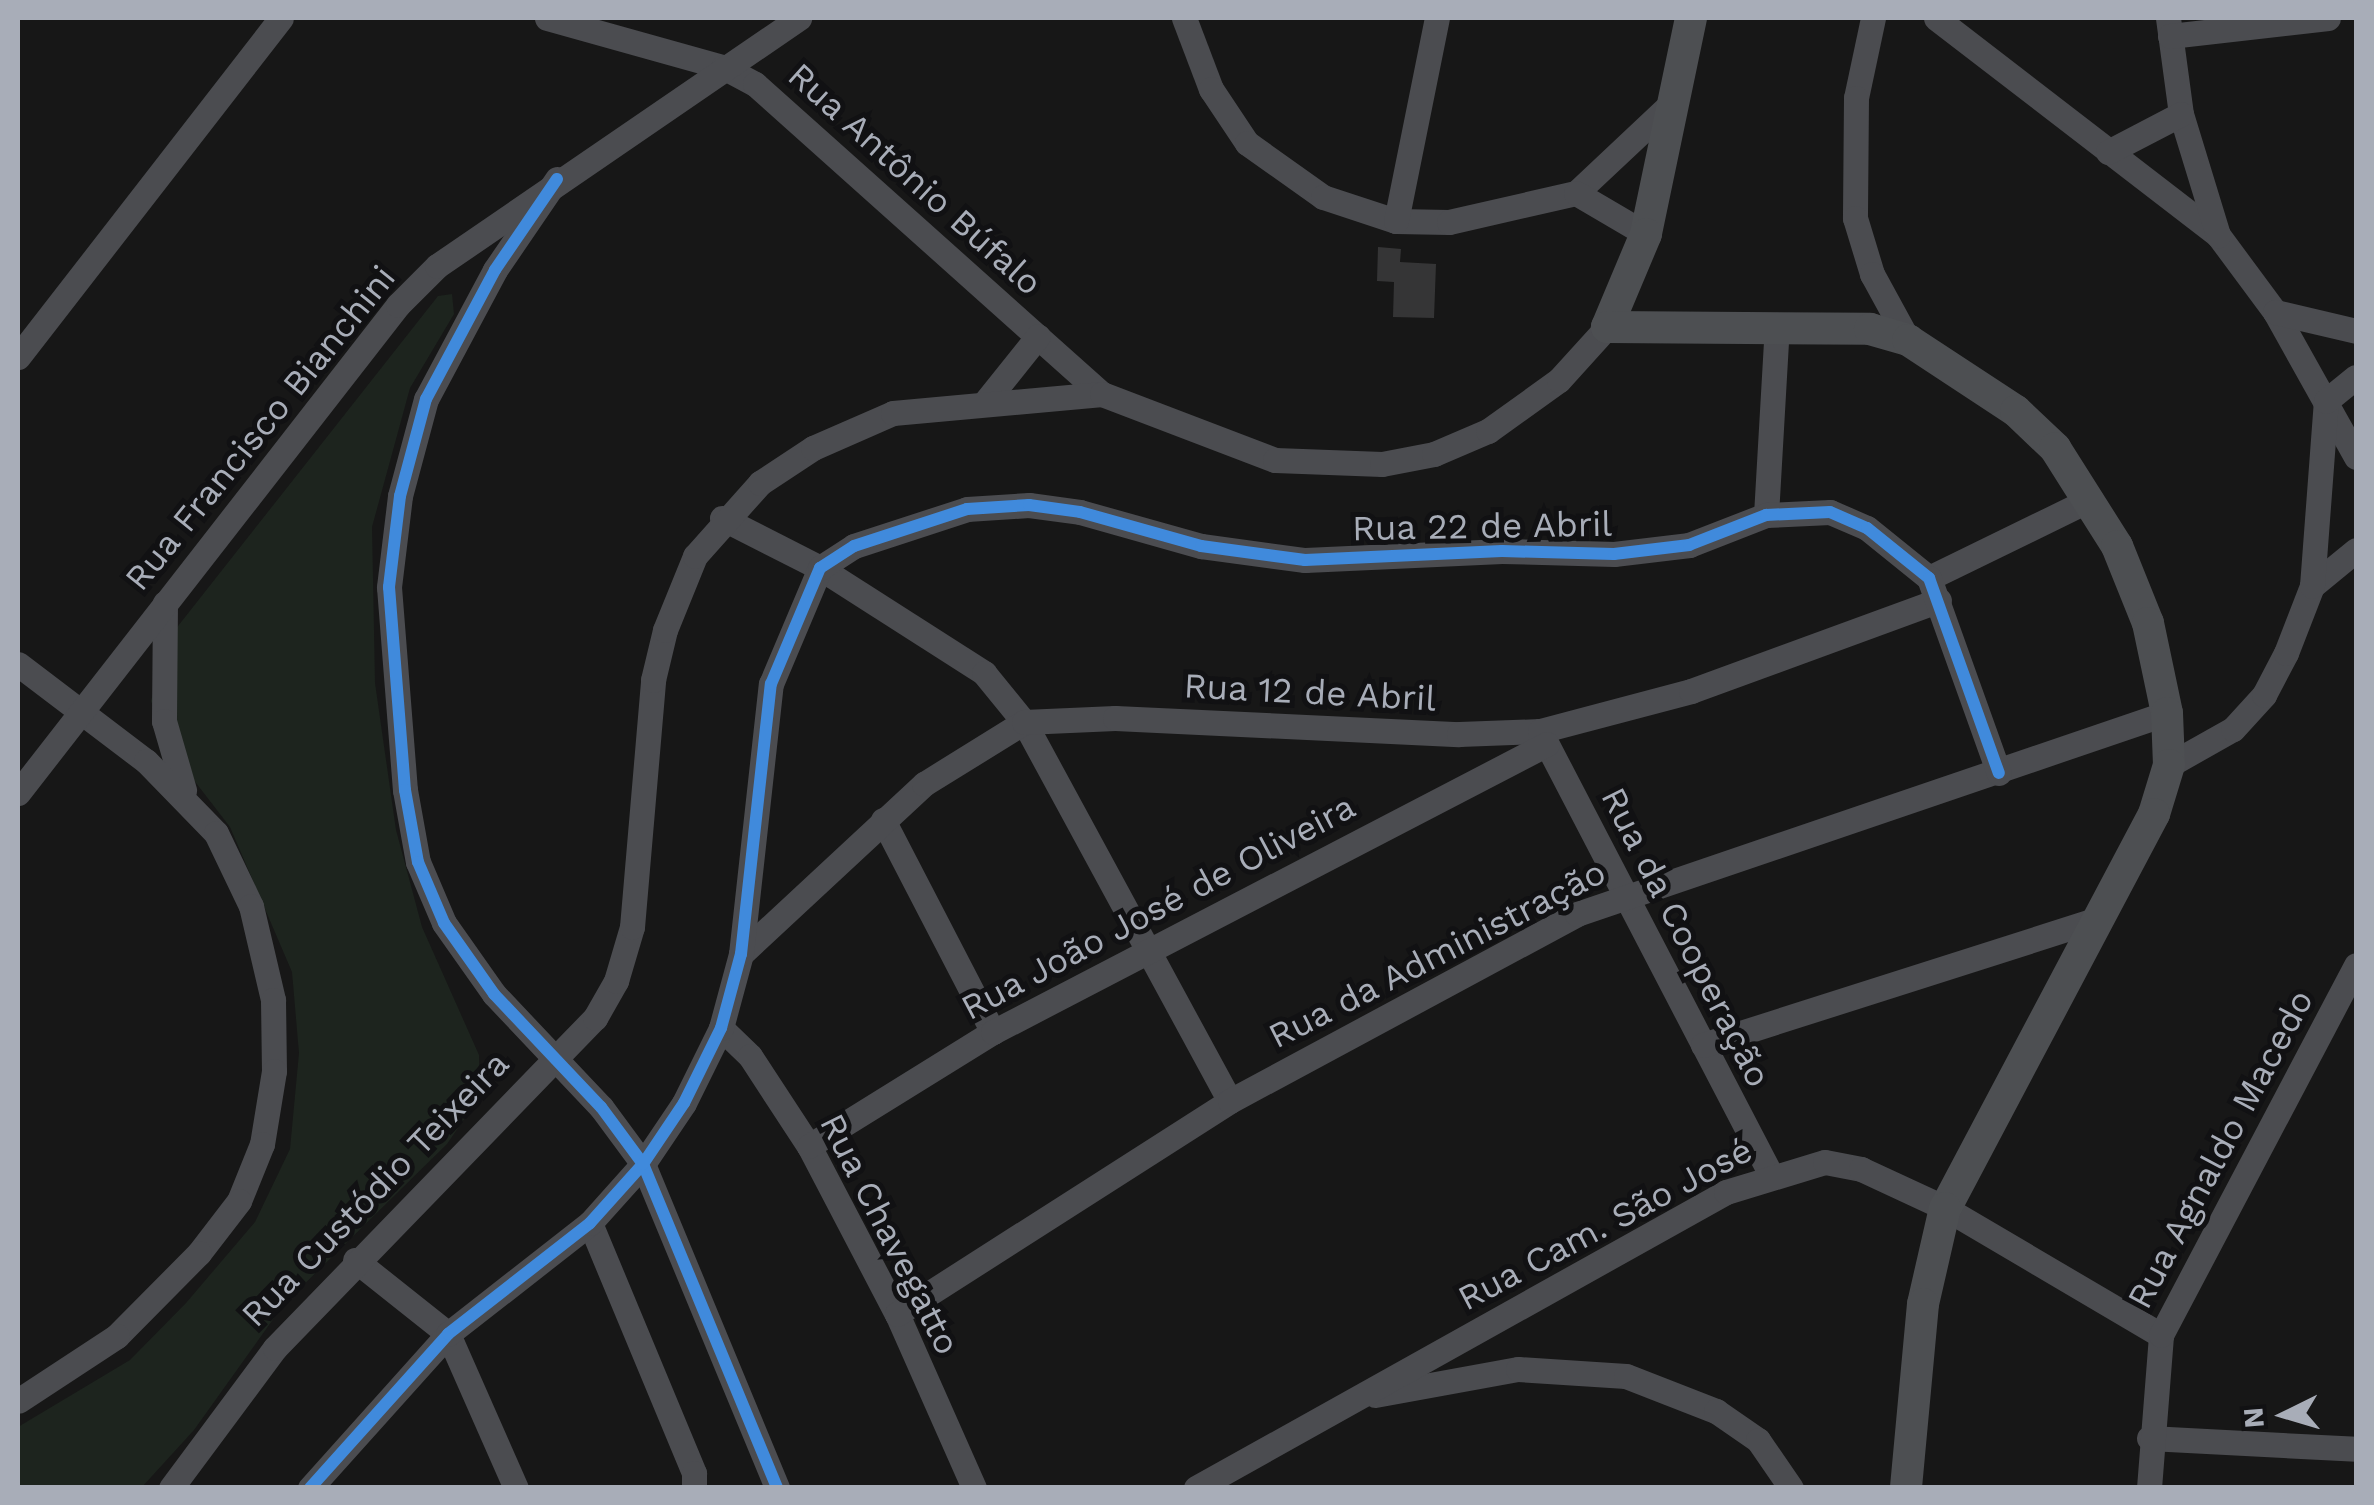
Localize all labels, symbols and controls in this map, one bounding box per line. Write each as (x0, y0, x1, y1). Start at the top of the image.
street label: Rua Antônio Búfalo (779, 53, 1051, 305)
street label: Rua Francisco Bianchini (116, 257, 404, 599)
street label: Rua 22 de Abril (1350, 503, 1614, 549)
street label: Rua 12 de Abril (1181, 664, 1439, 720)
street label: Rua da Cooperação (1592, 780, 1780, 1094)
street label: Rua João José de Oliveira (953, 785, 1363, 1029)
street label: Rua da Administração (1260, 850, 1614, 1058)
street label: Rua Agnaldo Macedo (2118, 981, 2322, 1317)
street label: Rua Custódio Teixeira (232, 1042, 518, 1336)
street label: Rua Chavegatto (811, 1106, 969, 1362)
street label: Rua Cam. São José (1450, 1128, 1760, 1320)
north arrow (2234, 1365, 2334, 1465)
text: N (2236, 1406, 2271, 1429)

